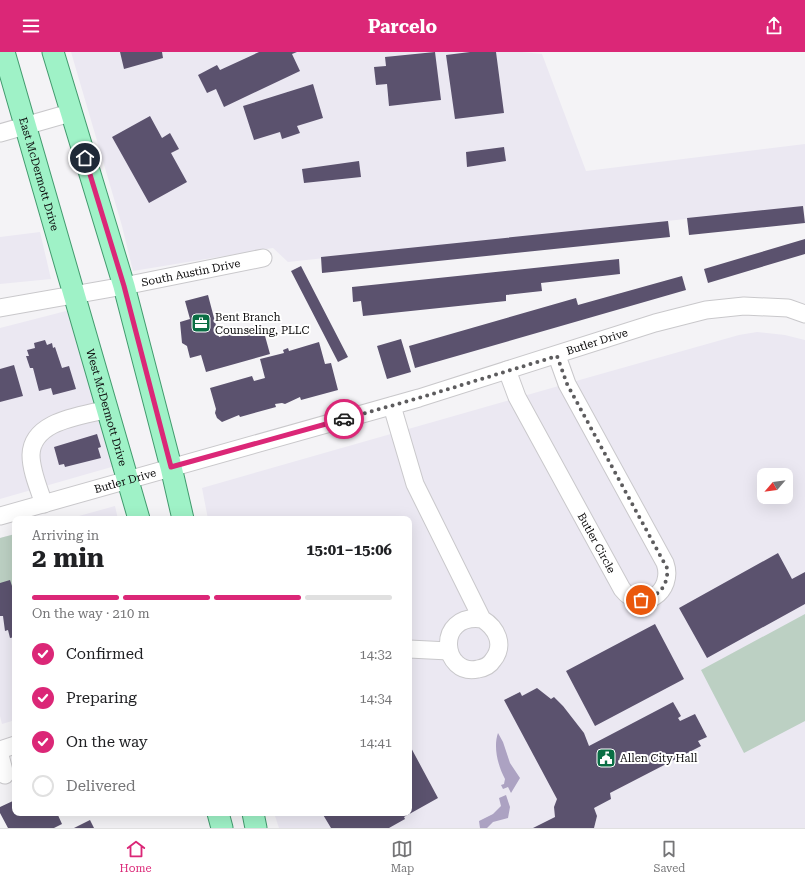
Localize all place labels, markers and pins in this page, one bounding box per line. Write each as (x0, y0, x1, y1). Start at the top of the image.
pin (68, 141, 102, 175)
place label: Bent Branch Counseling, PLLC (215, 311, 310, 337)
office icon: Bent Branch Counseling, PLLC (190, 312, 212, 334)
pin (624, 583, 658, 617)
public building icon: Allen City Hall (595, 747, 617, 769)
place label: Allen City Hall (620, 752, 698, 765)

